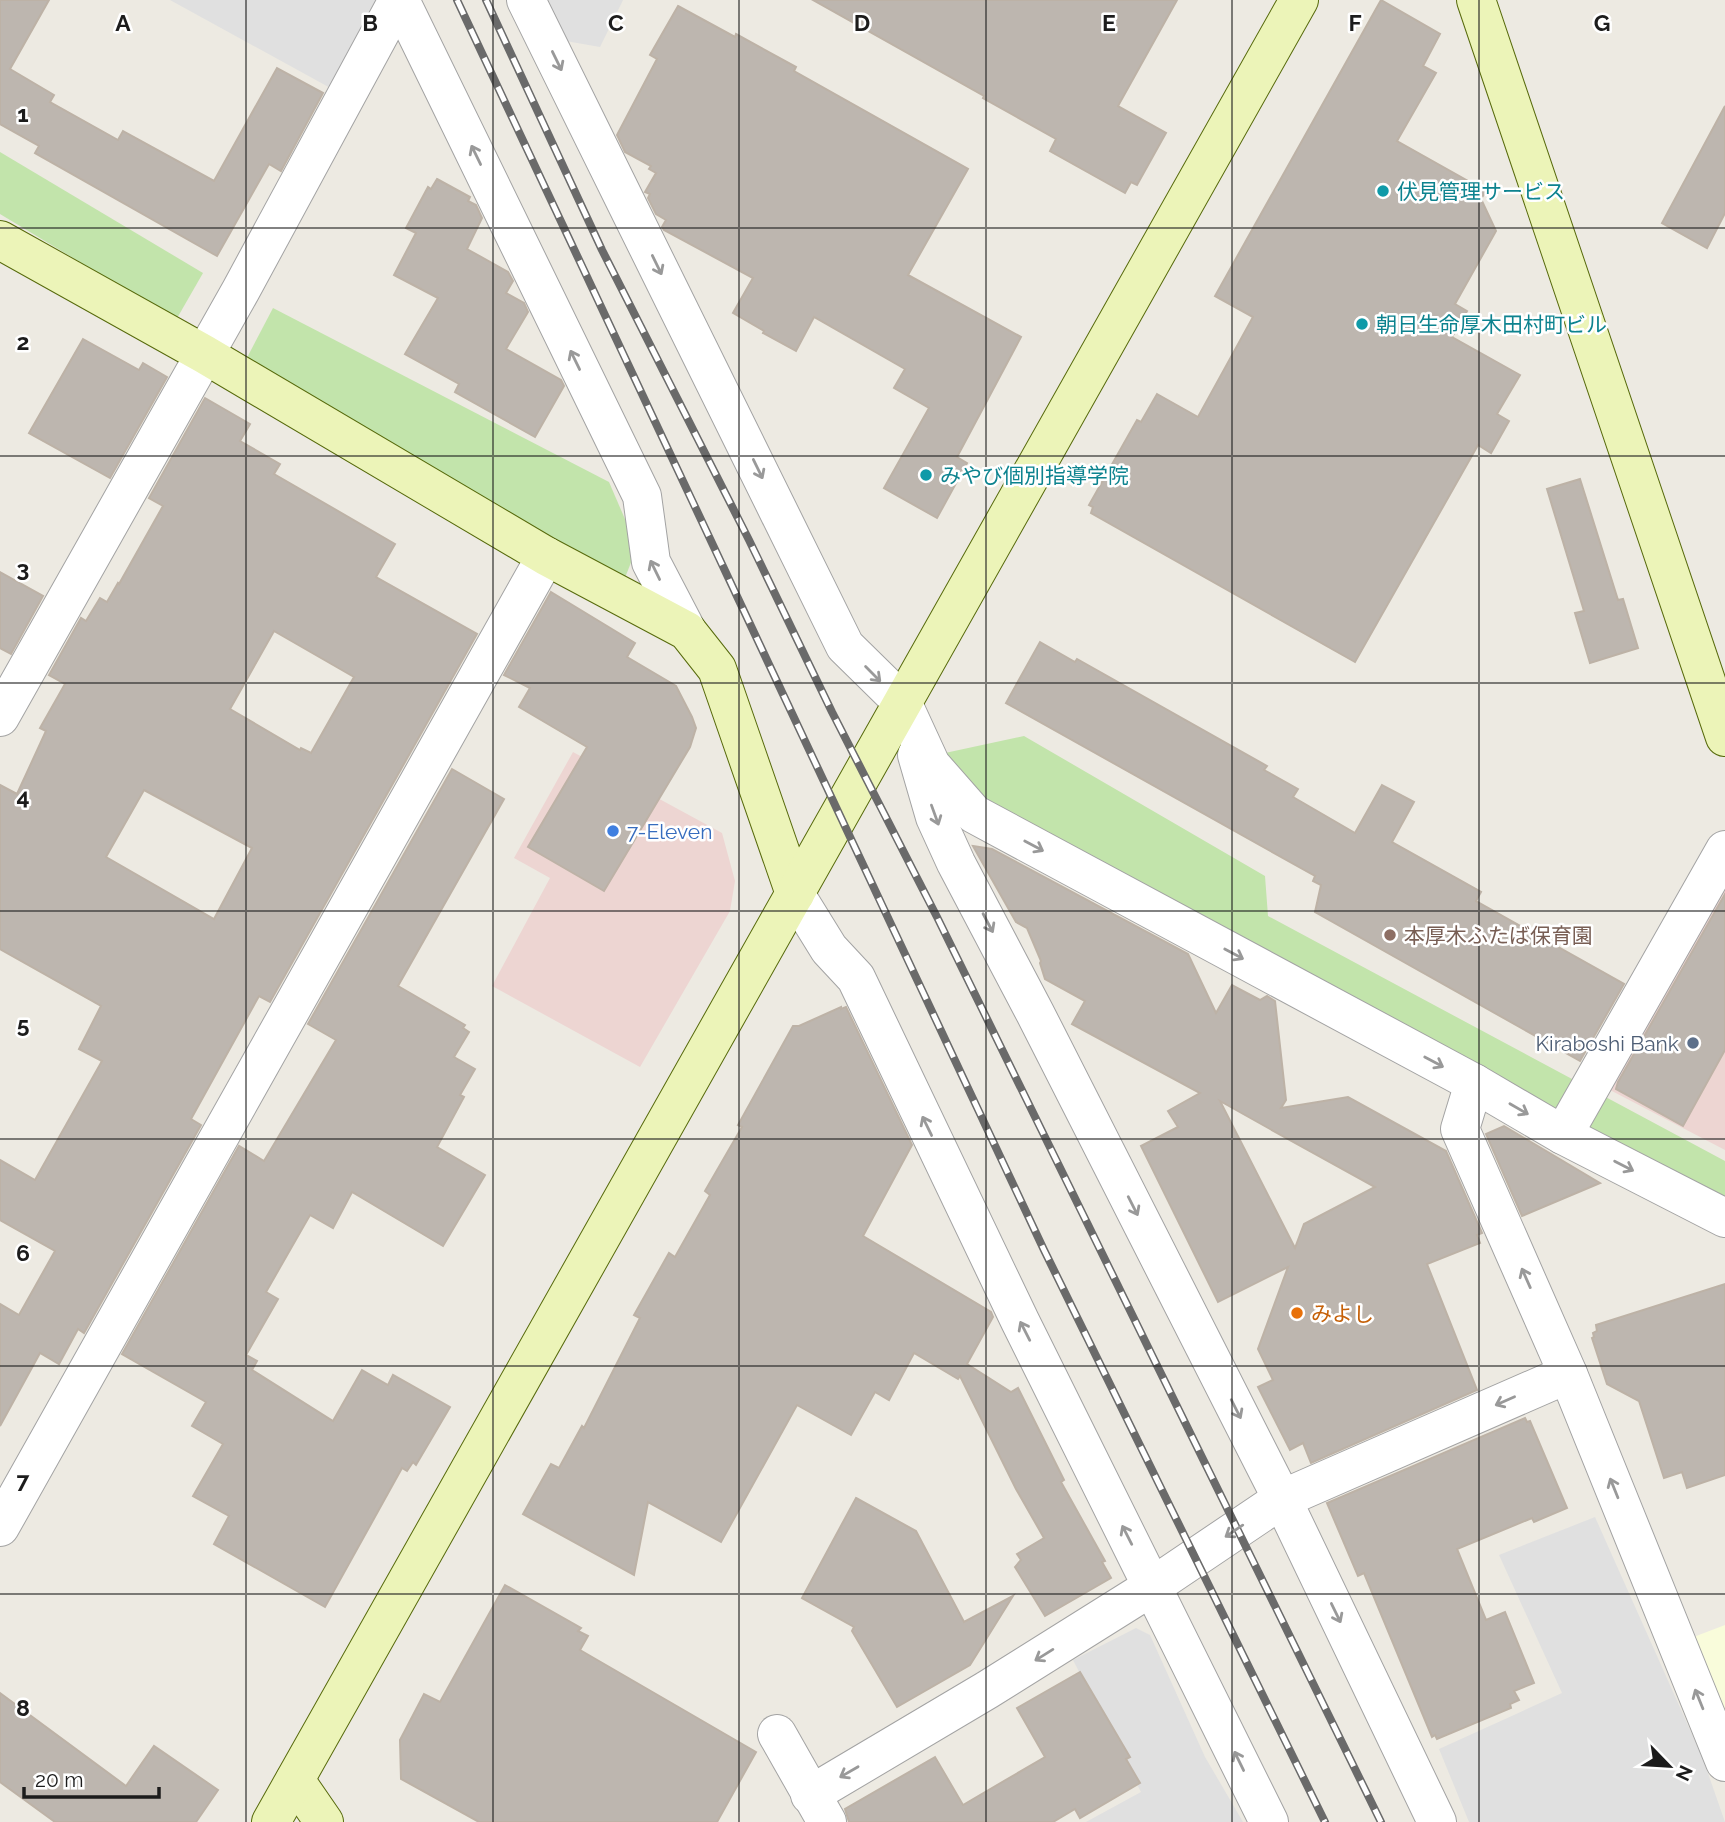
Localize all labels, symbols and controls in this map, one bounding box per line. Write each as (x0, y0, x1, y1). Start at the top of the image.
text: A (115, 9, 131, 36)
text: B (362, 9, 378, 36)
text: C (608, 9, 624, 36)
text: D (854, 9, 870, 36)
text: E (1102, 9, 1116, 36)
text: F (1348, 9, 1362, 36)
text: G (1594, 9, 1610, 36)
one-way arrow (550, 50, 564, 71)
text: 1 (17, 100, 29, 127)
one-way arrow (468, 145, 482, 166)
place label: 伏見管理サービス (1397, 179, 1565, 204)
marker: 伏見管理サービス (1375, 183, 1391, 199)
one-way arrow (651, 254, 665, 275)
place label: 朝日生命厚木田村町ビル (1376, 312, 1607, 337)
marker: 朝日生命厚木田村町ビル (1354, 316, 1370, 332)
text: 2 (17, 328, 29, 355)
one-way arrow (568, 350, 582, 371)
one-way arrow (751, 458, 765, 479)
place label: みやび個別指導学院 (940, 463, 1129, 488)
marker: みやび個別指導学院 (918, 467, 934, 483)
text: 3 (17, 555, 29, 582)
one-way arrow (648, 560, 662, 581)
one-way arrow (865, 665, 882, 682)
text: 4 (16, 783, 30, 810)
one-way arrow (930, 803, 942, 825)
place label: 7-Eleven (627, 819, 712, 844)
marker: 7-Eleven (605, 823, 621, 839)
one-way arrow (1023, 840, 1044, 853)
one-way arrow (981, 912, 995, 933)
place label: 本厚木ふたば保育園 (1404, 923, 1593, 948)
marker: 本厚木ふたば保育園 (1382, 927, 1398, 943)
one-way arrow (1223, 948, 1244, 961)
text: 5 (17, 1011, 30, 1038)
place label: Kiraboshi Bank (1536, 1031, 1679, 1056)
marker: Kiraboshi Bank (1685, 1035, 1701, 1051)
one-way arrow (1424, 1055, 1444, 1069)
one-way arrow (1508, 1102, 1528, 1116)
one-way arrow (920, 1116, 933, 1137)
one-way arrow (1613, 1160, 1634, 1174)
one-way arrow (1126, 1195, 1140, 1216)
text: 6 (16, 1239, 30, 1266)
one-way arrow (1519, 1268, 1532, 1289)
place label: みよし (1311, 1301, 1374, 1326)
marker: みよし (1289, 1305, 1305, 1321)
one-way arrow (1018, 1321, 1032, 1342)
one-way arrow (1495, 1395, 1517, 1408)
one-way arrow (1229, 1398, 1243, 1419)
text: 7 (17, 1466, 30, 1493)
one-way arrow (1607, 1478, 1620, 1499)
one-way arrow (1225, 1523, 1244, 1538)
one-way arrow (1120, 1525, 1134, 1546)
one-way arrow (1330, 1602, 1344, 1623)
one-way arrow (1034, 1648, 1054, 1662)
one-way arrow (1692, 1688, 1705, 1710)
text: 8 (16, 1694, 30, 1721)
north arrow (1634, 1731, 1704, 1801)
one-way arrow (1231, 1751, 1245, 1772)
scale bar (24, 1756, 159, 1800)
text: N (1671, 1762, 1697, 1784)
one-way arrow (839, 1765, 859, 1779)
text: 20 m (35, 1767, 83, 1792)

